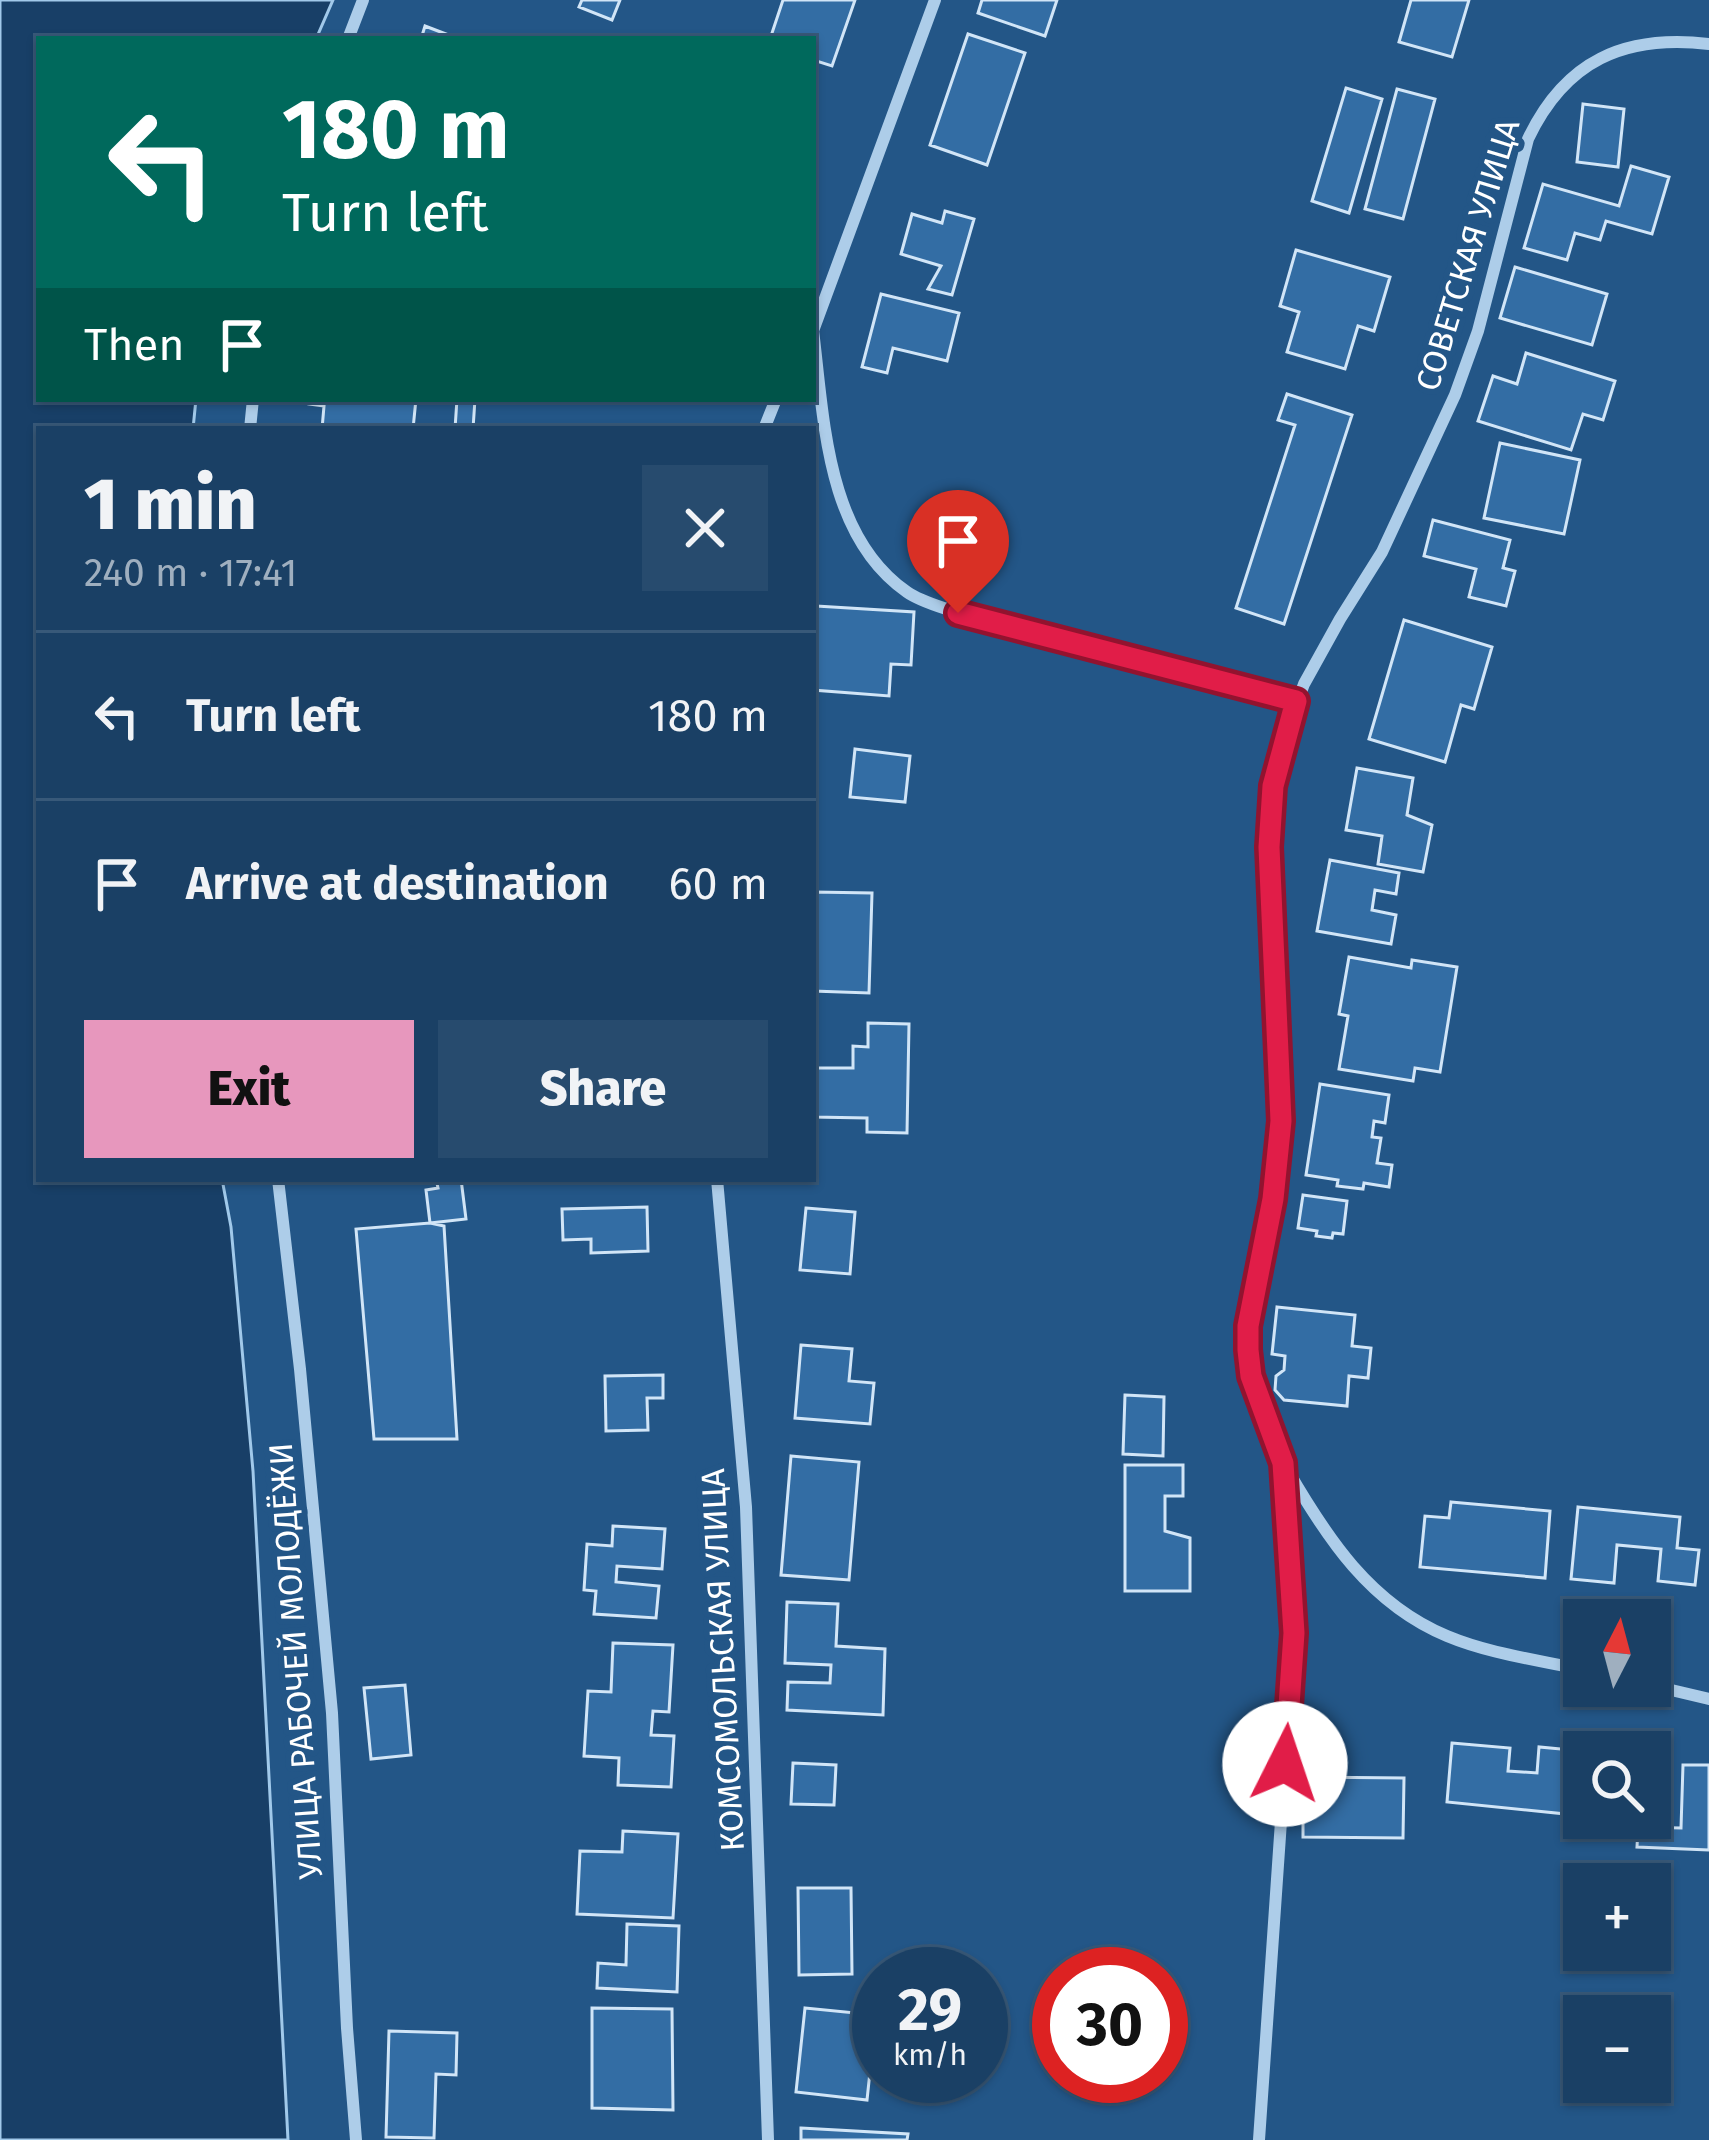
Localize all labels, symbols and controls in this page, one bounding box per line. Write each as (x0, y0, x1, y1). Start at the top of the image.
text: 180 m (282, 79, 510, 180)
icon: left (84, 84, 240, 240)
street label: СОВЕТСКАЯ УЛИЦА (1408, 114, 1528, 396)
text: Turn left (282, 181, 489, 245)
icon: arrive (209, 312, 275, 378)
text: Then (84, 318, 185, 372)
text: 1 min (84, 462, 257, 548)
button: close (642, 465, 768, 591)
pin (907, 490, 1009, 613)
icon: arrive (925, 508, 991, 574)
text: 240 m · 17:41 (84, 550, 297, 596)
icon: left (84, 683, 150, 749)
text: Turn left (186, 689, 360, 743)
text: 180 m (648, 689, 768, 743)
icon: arrive (84, 851, 150, 917)
text: Arrive at destination (186, 857, 609, 911)
text: 60 m (668, 857, 768, 911)
button: Exit (84, 1020, 414, 1158)
button: Share (438, 1020, 768, 1158)
street label: УЛИЦА РАБОЧЕЙ МОЛОДЁЖИ (261, 1441, 331, 1881)
street label: КОМСОМОЛЬСКАЯ УЛИЦА (693, 1467, 753, 1852)
north arrow (1563, 1599, 1671, 1707)
map controls (1563, 1599, 1671, 2103)
position arrow (1222, 1701, 1348, 1827)
button: search (1563, 1731, 1671, 1839)
button: + (1563, 1863, 1671, 1971)
speed limit sign: 30 (1032, 1947, 1188, 2103)
text: 29 (898, 1974, 962, 2046)
button: − (1563, 1995, 1671, 2103)
text: km/h (893, 2037, 967, 2073)

